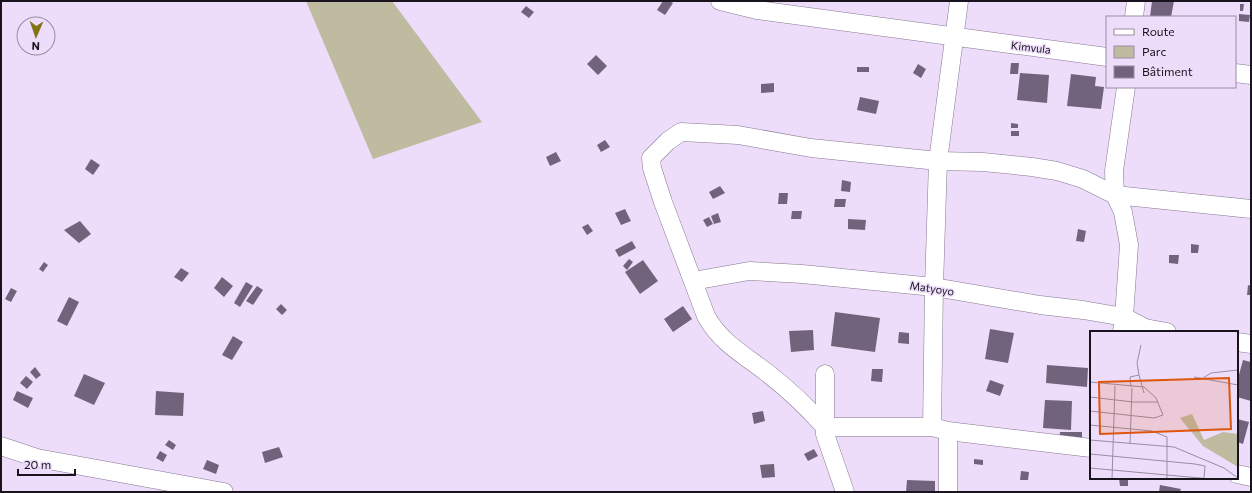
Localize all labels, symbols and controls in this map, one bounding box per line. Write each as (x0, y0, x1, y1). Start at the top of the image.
north arrow (16, 16, 56, 56)
legend (1106, 16, 1236, 88)
text: Route (1142, 24, 1175, 38)
street label: Kimvula (1010, 38, 1052, 56)
text: N (31, 40, 40, 53)
text: Parc (1142, 44, 1166, 58)
text: Bâtiment (1142, 64, 1193, 78)
street label: Matyoyo (909, 278, 955, 298)
inset map (1090, 331, 1238, 479)
scale bar (18, 451, 75, 477)
text: 20 m (24, 457, 51, 471)

